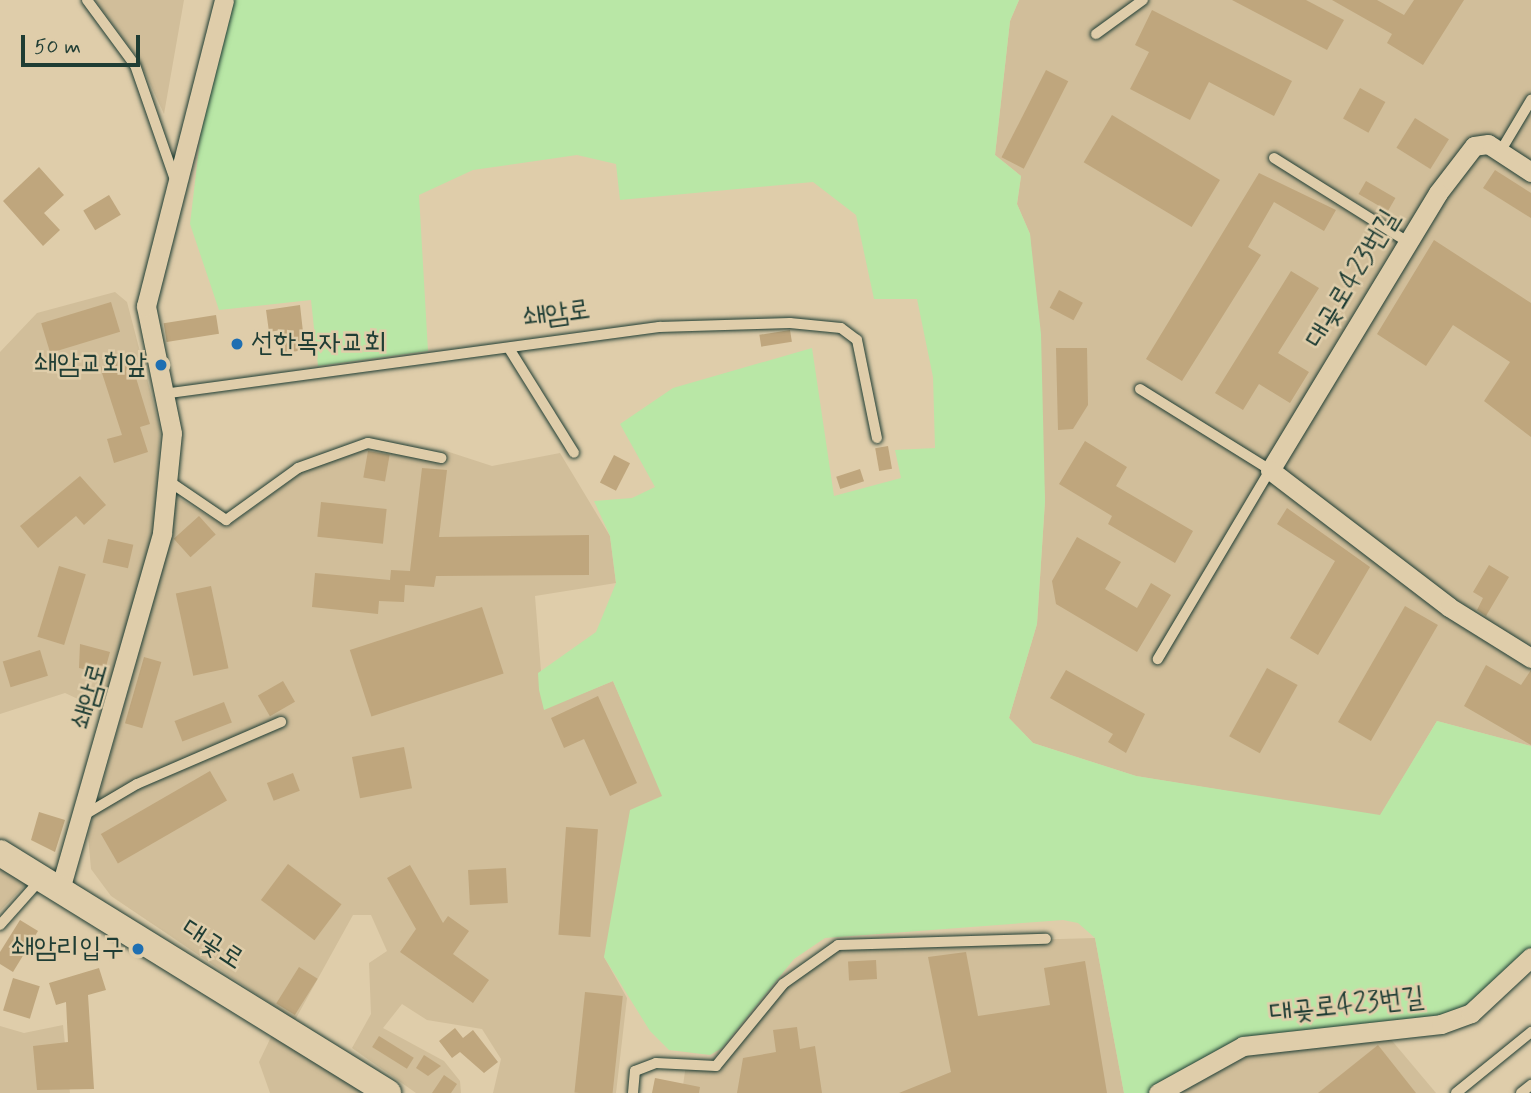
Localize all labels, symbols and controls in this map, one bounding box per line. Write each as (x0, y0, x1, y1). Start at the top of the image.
scale bar (24, 21, 144, 65)
text: 50 m (34, 33, 81, 61)
street label: 대곶로423번길 (1299, 204, 1407, 354)
street label: 쇄암로 (521, 294, 593, 336)
place label: 선한목자교회 (251, 327, 386, 361)
marker: 선한목자교회 (229, 336, 245, 352)
place label: 쇄암교회앞 (34, 348, 147, 382)
marker: 쇄암교회앞 (153, 357, 169, 373)
street label: 쇄암로 (66, 659, 116, 733)
street label: 대곶로 (175, 913, 249, 977)
place label: 쇄암리입구 (11, 932, 124, 966)
marker: 쇄암리입구 (130, 941, 146, 957)
street label: 대곶로423번길 (1268, 981, 1426, 1031)

